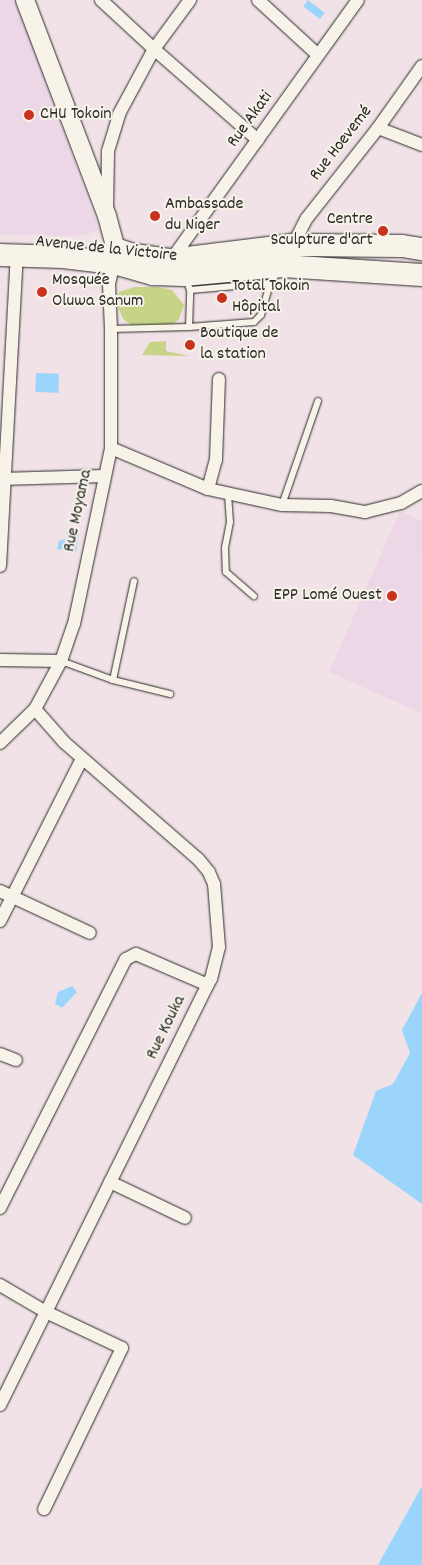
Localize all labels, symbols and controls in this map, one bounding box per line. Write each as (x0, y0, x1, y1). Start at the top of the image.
street label: Rue Akati (223, 88, 279, 152)
street label: Rue Hoevemé (306, 102, 378, 186)
place label: CHU Tokoin (40, 104, 111, 126)
marker: CHU Tokoin (22, 108, 36, 122)
place label: Ambassade du Niger (165, 195, 243, 238)
marker: Ambassade du Niger (149, 210, 161, 222)
place label: Centre Sculpture d'art (271, 210, 373, 252)
marker: Centre Sculpture d'art (377, 225, 389, 237)
street label: Avenue de la Victoire (34, 232, 178, 268)
place label: Mosquée Oluwa Sanum (52, 271, 143, 314)
place label: Total Tokoin Hôpital (232, 277, 310, 320)
marker: Mosquée Oluwa Sanum (36, 286, 48, 298)
marker: Total Tokoin Hôpital (216, 292, 228, 304)
place label: Boutique de la station (200, 324, 278, 366)
marker: Boutique de la station (184, 339, 196, 351)
street label: Rue Moyama (60, 468, 98, 554)
place label: EPP Lomé Ouest (274, 585, 382, 607)
marker: EPP Lomé Ouest (386, 590, 398, 602)
street label: Rue Kouka (142, 992, 192, 1064)

